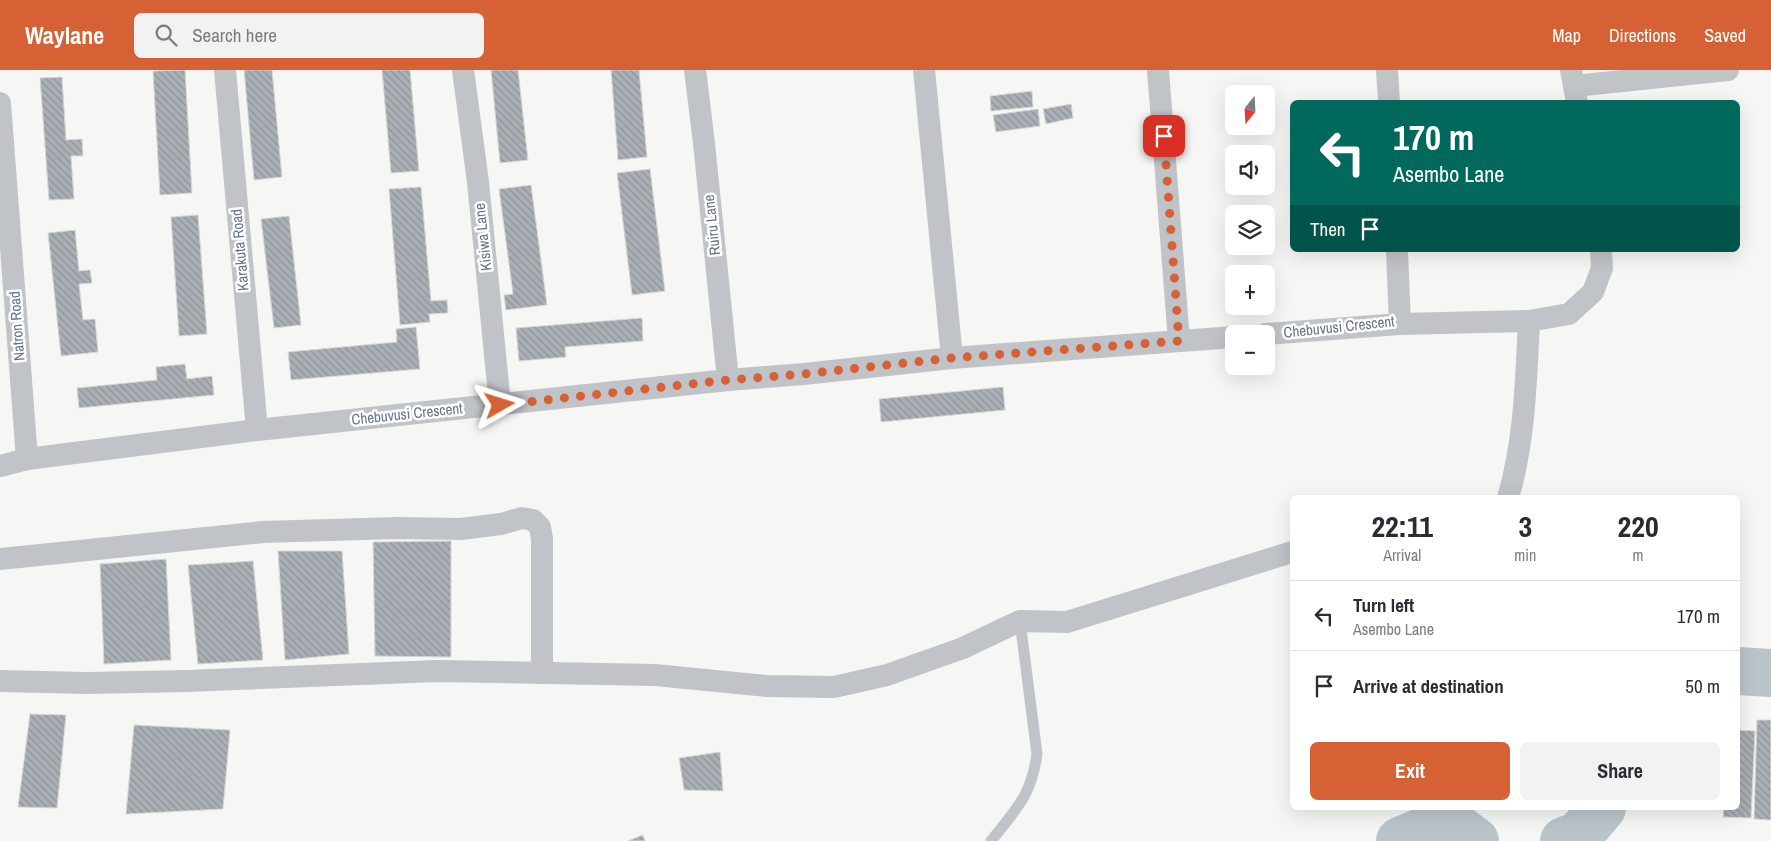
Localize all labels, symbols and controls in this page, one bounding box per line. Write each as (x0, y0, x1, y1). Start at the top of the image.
search box (134, 13, 484, 58)
text: Waylane (25, 19, 104, 51)
icon: search (152, 21, 180, 49)
text: Search here (192, 22, 277, 48)
text: Map (1552, 23, 1581, 48)
text: Directions (1609, 23, 1676, 48)
text: Saved (1704, 23, 1746, 48)
north arrow (1225, 85, 1275, 135)
map controls (1225, 85, 1275, 375)
text: 170 m (1393, 114, 1474, 161)
pin (1143, 115, 1185, 157)
icon: left (1310, 120, 1375, 185)
icon: arrive (1150, 122, 1178, 150)
button: sound (1225, 145, 1275, 195)
text: Asembo Lane (1393, 159, 1504, 189)
street label: Ruiru Lane (698, 194, 725, 256)
street label: Kisiwa Lane (469, 202, 496, 272)
button: layers (1225, 205, 1275, 255)
street label: Karakuta Road (225, 208, 254, 292)
icon: arrive (1356, 215, 1384, 243)
text: Then (1310, 216, 1346, 242)
button: + (1225, 265, 1275, 315)
street label: Natron Road (4, 291, 29, 362)
street label: Chebuvusi Crescent (1282, 310, 1396, 343)
button: − (1225, 325, 1275, 375)
position arrow (473, 378, 525, 430)
street label: Chebuvusi Crescent (350, 397, 464, 430)
text: 22:11 (1371, 506, 1433, 546)
text: 3 (1518, 506, 1532, 546)
text: 220 (1618, 506, 1659, 546)
text: Arrival (1383, 544, 1421, 566)
text: min (1514, 544, 1536, 566)
text: m (1633, 544, 1644, 566)
text: Turn left (1353, 592, 1414, 618)
icon: left (1310, 602, 1338, 630)
text: 170 m (1677, 603, 1720, 629)
text: Asembo Lane (1353, 618, 1434, 640)
icon: arrive (1310, 672, 1338, 700)
text: Arrive at destination (1353, 673, 1504, 699)
text: 50 m (1685, 673, 1720, 699)
button: Exit (1310, 742, 1510, 800)
button: Share (1520, 742, 1720, 800)

